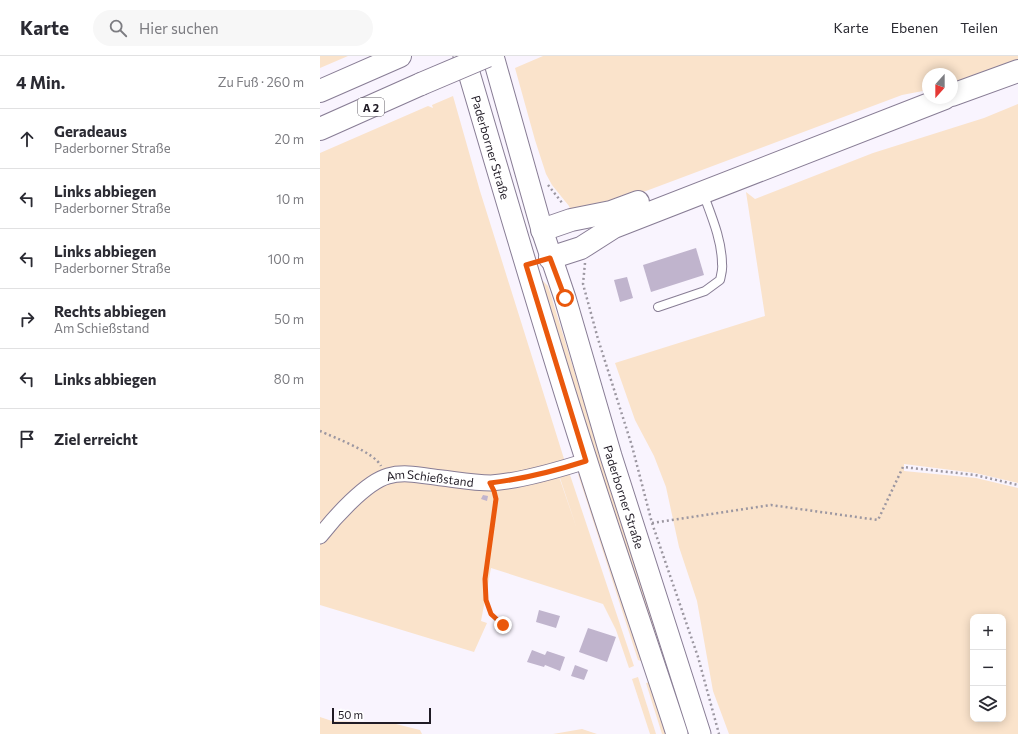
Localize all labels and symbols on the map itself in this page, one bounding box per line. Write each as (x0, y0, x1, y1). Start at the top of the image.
north arrow (922, 68, 958, 104)
street label: Paderborner Straße (469, 94, 513, 201)
road number: A 2 (358, 98, 384, 116)
route start (556, 289, 574, 307)
street label: Paderborner Straße (601, 443, 647, 550)
street label: Am Schießstand (385, 467, 474, 489)
route end (494, 616, 512, 634)
scale bar (332, 706, 431, 725)

